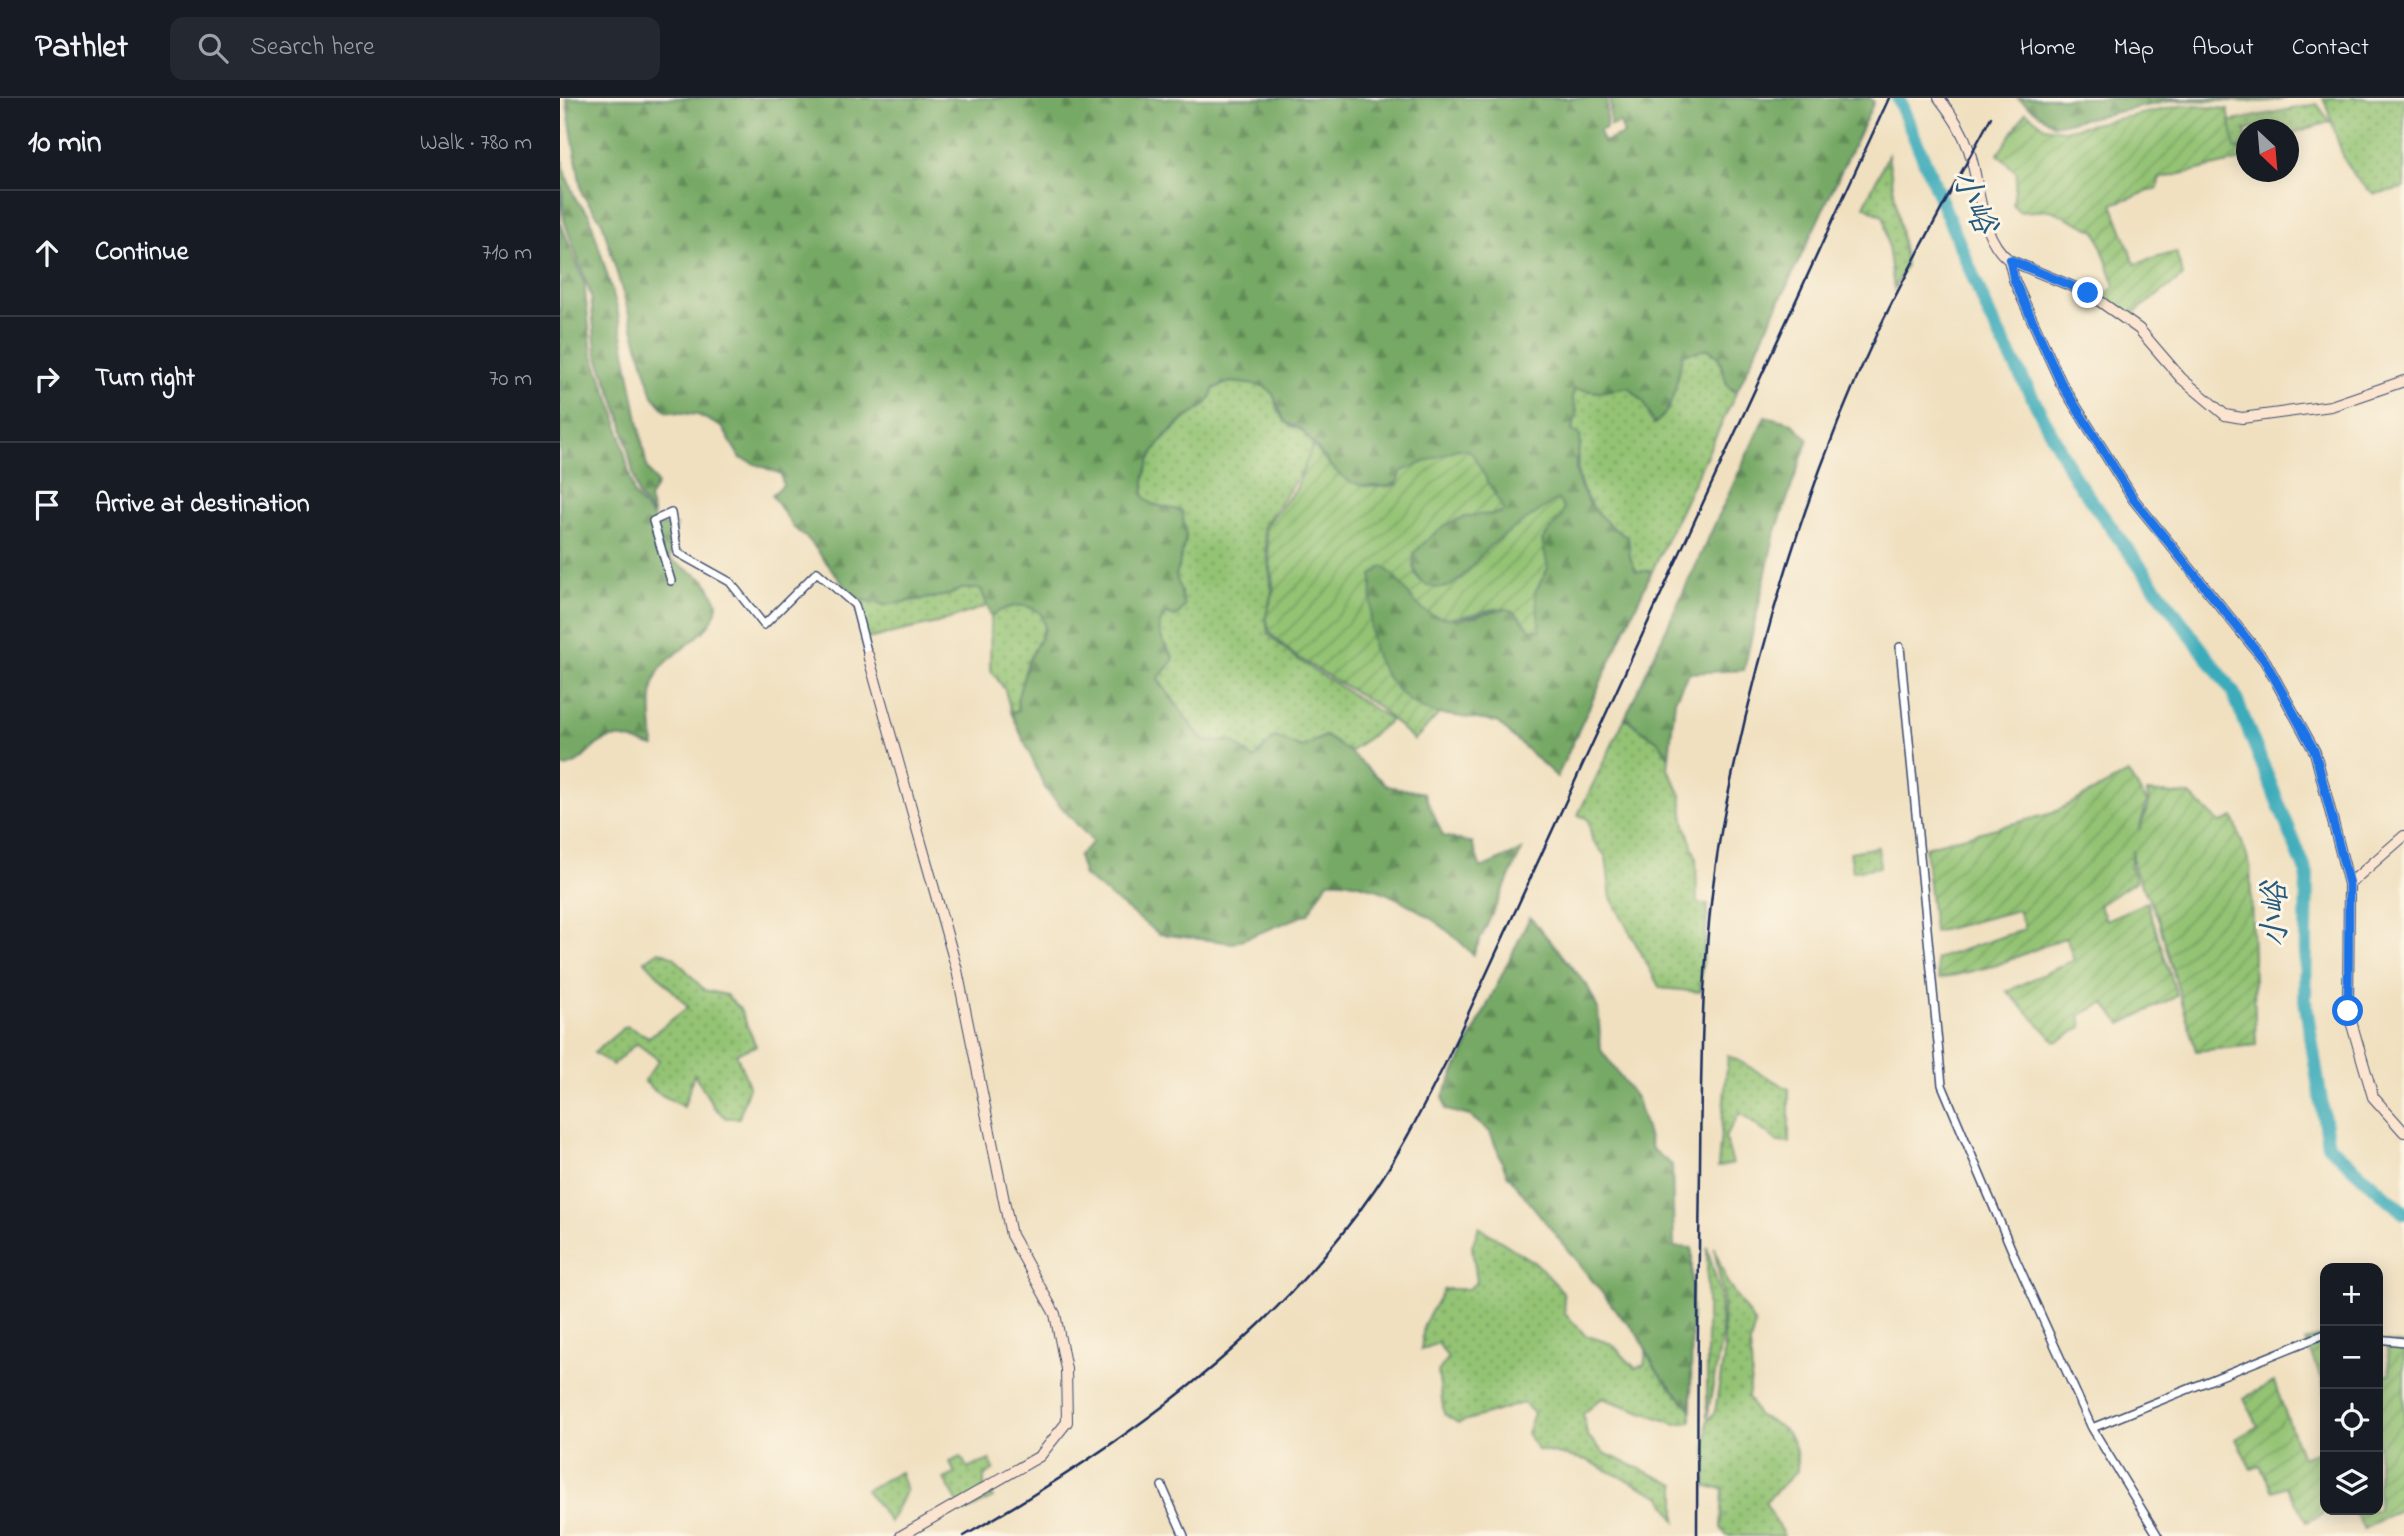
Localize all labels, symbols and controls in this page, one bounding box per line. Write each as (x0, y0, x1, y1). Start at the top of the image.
search box (170, 17, 660, 80)
text: Pathlet (35, 24, 128, 72)
icon: search (194, 29, 232, 67)
text: Search here (250, 29, 375, 67)
text: Home (2020, 31, 2076, 66)
text: Map (2114, 31, 2154, 66)
text: About (2192, 31, 2254, 66)
text: Contact (2292, 31, 2369, 66)
north arrow (2236, 119, 2299, 182)
text: 10 min (28, 122, 101, 166)
text: Walk · 780 m (420, 127, 532, 160)
water label: 小峪 (1937, 162, 2008, 245)
icon: ahead (28, 234, 66, 272)
text: Continue (95, 234, 188, 272)
text: 710 m (482, 237, 532, 270)
route end (2072, 277, 2103, 308)
icon: right (28, 360, 66, 398)
text: Turn right (95, 360, 195, 398)
text: 70 m (489, 363, 532, 396)
icon: arrive (28, 486, 66, 524)
text: Arrive at destination (95, 486, 310, 524)
water label: 小峪 (2252, 879, 2302, 948)
route start (2332, 995, 2363, 1026)
map controls (2320, 1263, 2383, 1515)
button: + (2320, 1263, 2383, 1326)
button: − (2320, 1326, 2383, 1389)
button: locate (2320, 1389, 2383, 1452)
button: layers (2320, 1452, 2383, 1515)

